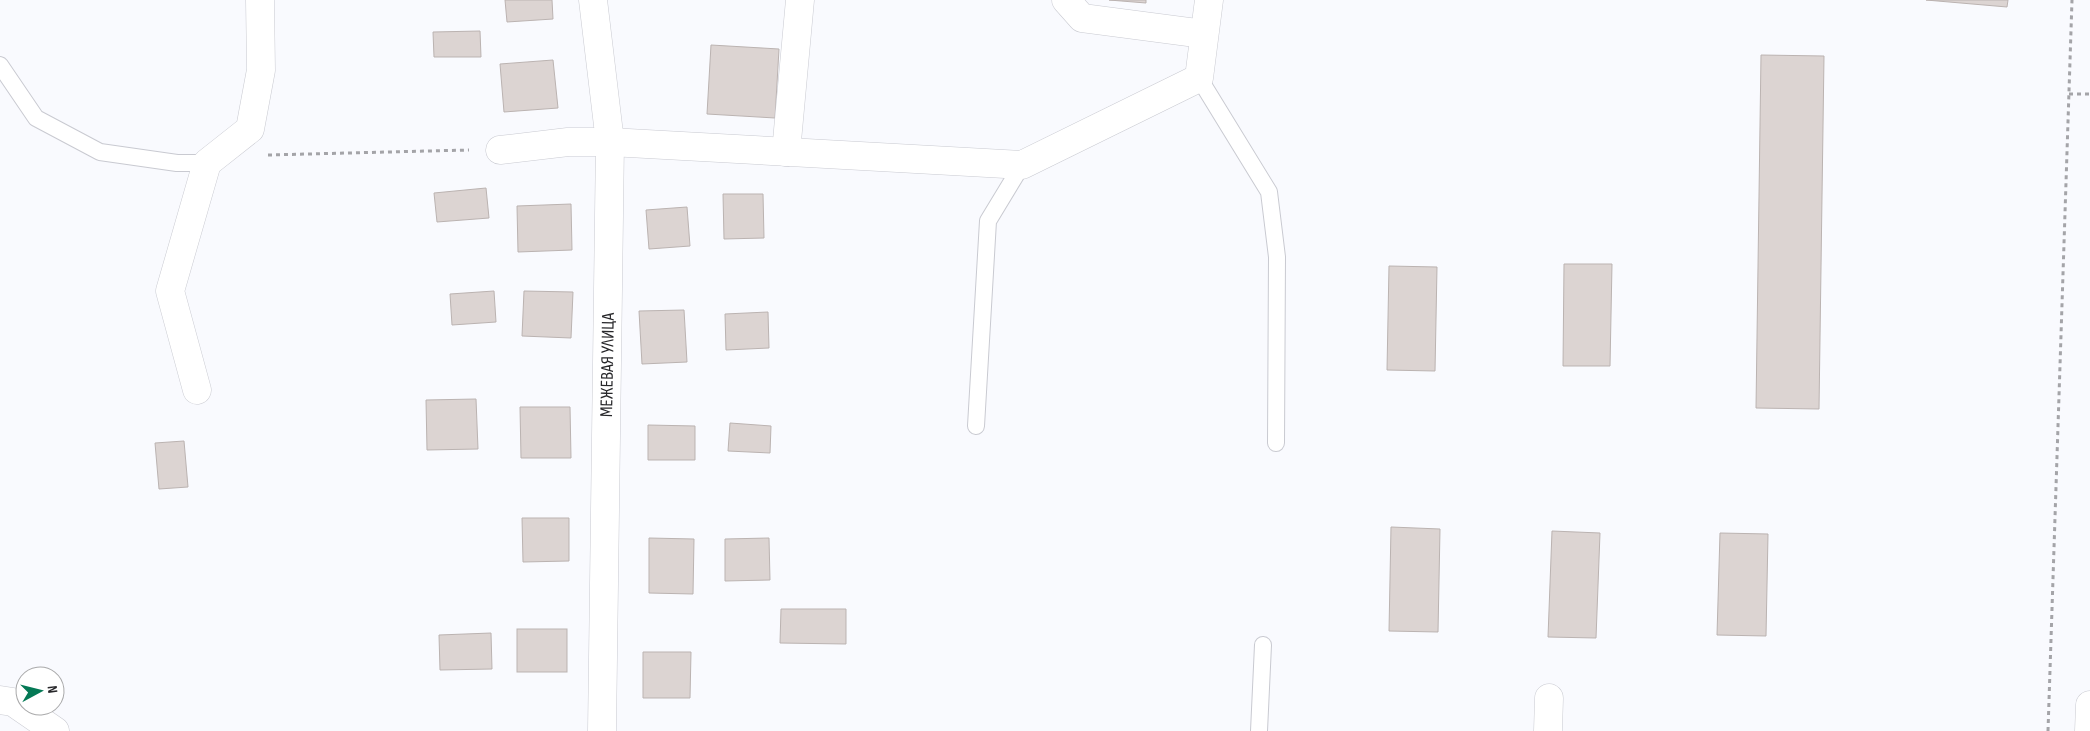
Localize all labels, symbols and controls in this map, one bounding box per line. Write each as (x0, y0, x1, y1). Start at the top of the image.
street label: МЕЖЕВАЯ УЛИЦА (596, 312, 619, 417)
north arrow (15, 666, 65, 716)
text: N (44, 685, 61, 694)

